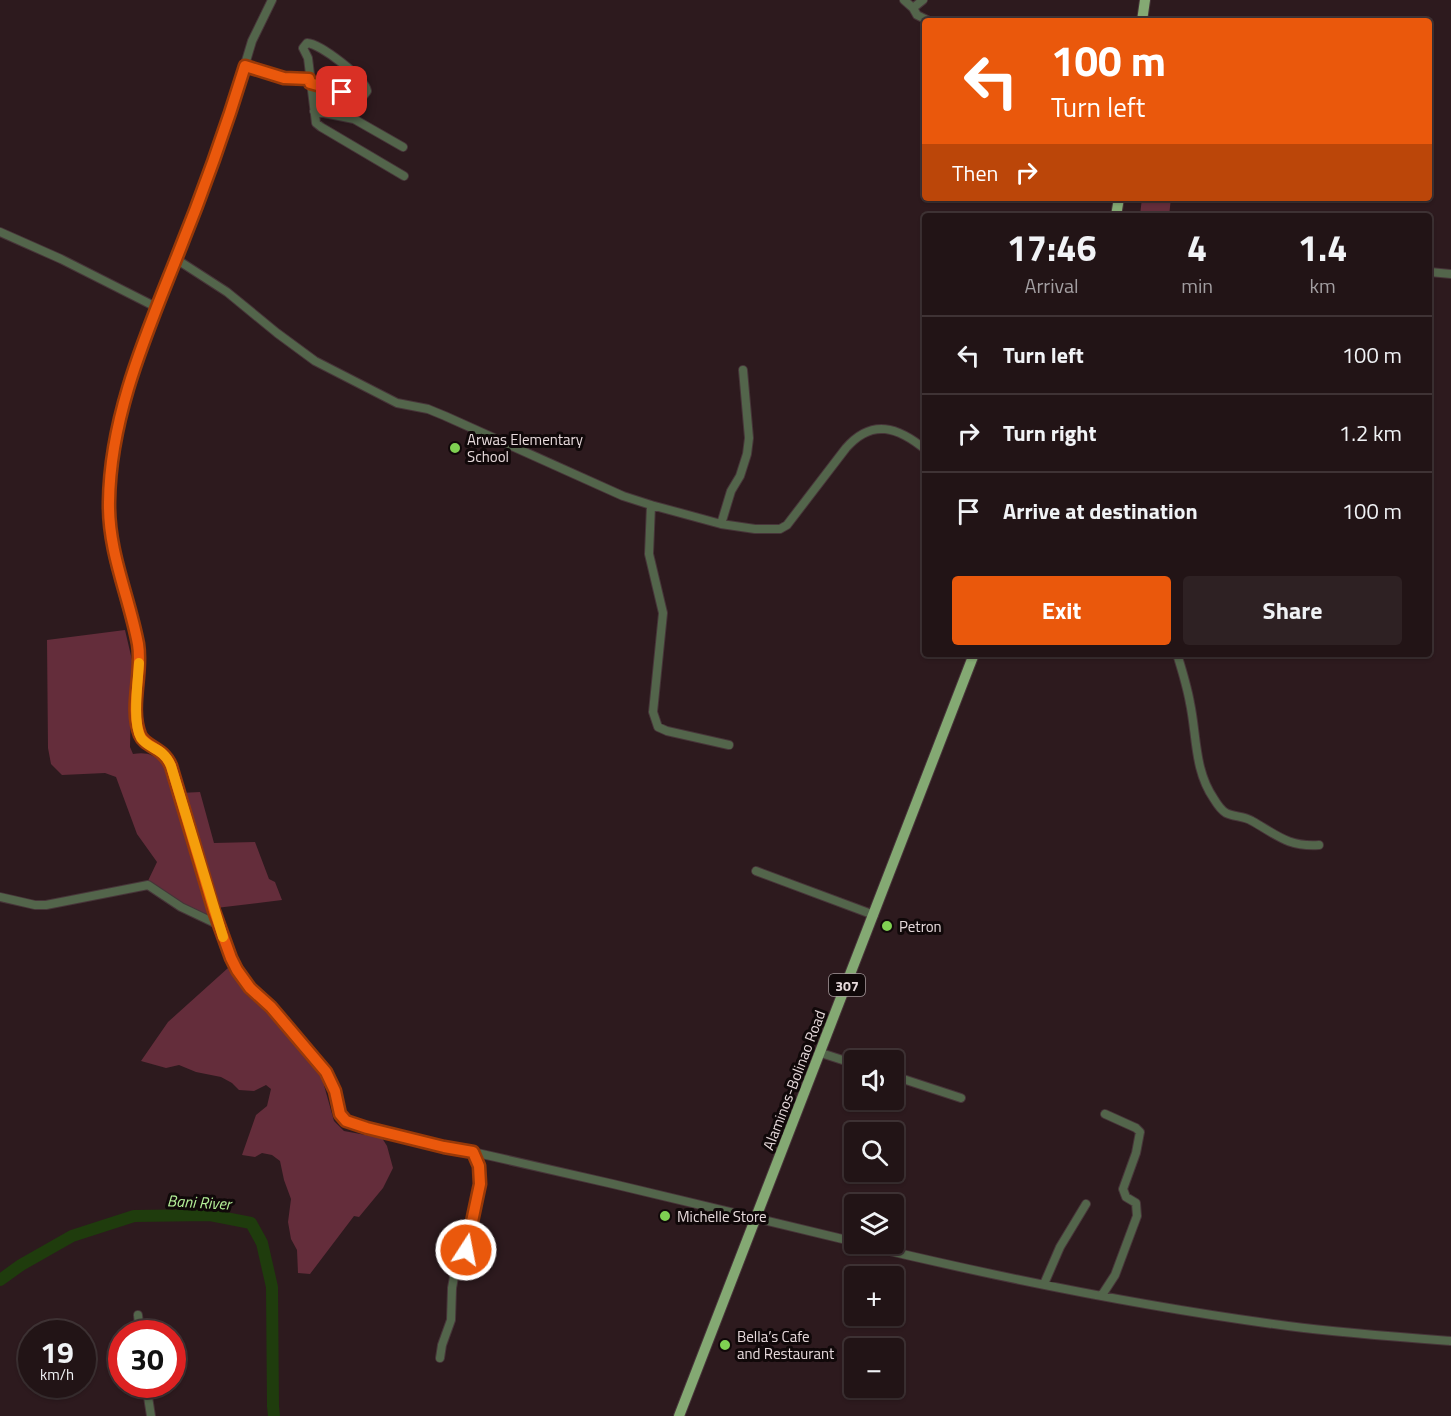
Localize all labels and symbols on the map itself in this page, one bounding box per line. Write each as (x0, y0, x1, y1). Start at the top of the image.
pin (316, 66, 367, 117)
place label: Arwas Elementary School (467, 428, 583, 468)
marker: Arwas Elementary School (448, 441, 462, 455)
place label: Petron (899, 915, 942, 938)
marker: Petron (880, 919, 894, 933)
road number: 307 (829, 974, 865, 996)
street label: Alaminos-Bolinao Road (757, 1007, 831, 1153)
water label: Bani River (166, 1188, 233, 1216)
place label: Michelle Store (677, 1205, 767, 1228)
marker: Michelle Store (658, 1209, 672, 1223)
position arrow (434, 1218, 498, 1282)
speed limit sign: 30 (108, 1320, 186, 1398)
place label: Bella’s Cafe and Restaurant (737, 1325, 835, 1365)
marker: Bella’s Cafe and Restaurant (718, 1338, 732, 1352)

